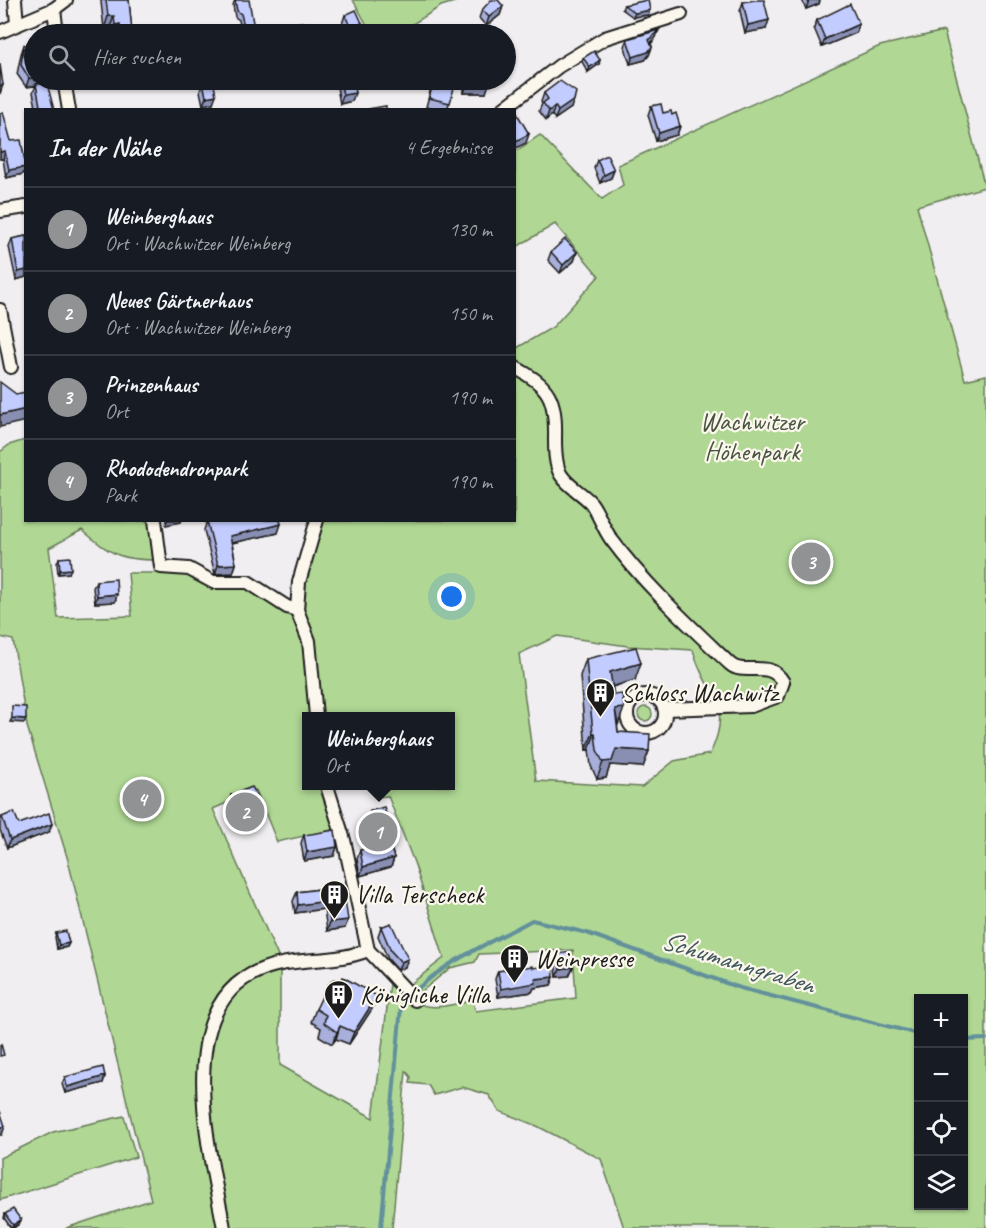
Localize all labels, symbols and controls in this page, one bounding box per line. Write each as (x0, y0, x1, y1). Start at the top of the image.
search box (24, 24, 516, 90)
icon: search (45, 41, 78, 74)
text: Hier suchen (93, 43, 181, 71)
text: In der Nähe (48, 131, 160, 164)
text: 4 Ergebnisse (405, 135, 492, 160)
text: Weinberghaus (105, 203, 212, 231)
text: 1 (63, 217, 72, 242)
text: 130 m (449, 217, 492, 242)
text: Ort · Wachwitzer Weinberg (105, 231, 290, 256)
text: Neues Gärtnerhaus (105, 287, 251, 315)
text: 2 (63, 301, 72, 326)
text: 150 m (449, 301, 492, 326)
text: Ort · Wachwitzer Weinberg (105, 315, 290, 340)
text: Prinzenhaus (105, 371, 197, 399)
text: 3 (63, 385, 72, 410)
text: 190 m (449, 385, 492, 410)
text: Ort (105, 399, 129, 424)
park label: Wachwitzer Höhenpark (700, 405, 807, 468)
text: Rhododendronpark (105, 455, 247, 483)
text: 4 (63, 469, 72, 494)
text: 190 m (449, 469, 492, 494)
text: Park (105, 483, 137, 508)
pin: 3 (792, 540, 830, 584)
your location (437, 582, 466, 611)
building icon: Schloss Wachwitz (584, 676, 616, 718)
place label: Schloss Wachwitz (621, 676, 781, 709)
popup (302, 712, 455, 790)
text: Weinberghaus (325, 725, 432, 753)
text: Ort (325, 753, 349, 778)
pin: 4 (122, 776, 162, 822)
pin: 2 (226, 790, 264, 834)
pin: 1 (358, 810, 398, 854)
building icon: Villa Terscheck (318, 878, 350, 920)
place label: Villa Terscheck (355, 878, 485, 911)
water label: Schumanngraben (658, 923, 821, 1002)
building icon: Weinpresse (498, 942, 530, 984)
place label: Weinpresse (535, 942, 635, 975)
building icon: Königliche Villa (323, 978, 355, 1020)
place label: Königliche Villa (360, 978, 491, 1011)
map controls (914, 994, 968, 1210)
button: + (914, 994, 968, 1048)
button: − (914, 1048, 968, 1102)
button: locate (914, 1102, 968, 1156)
button: layers (914, 1156, 968, 1210)

